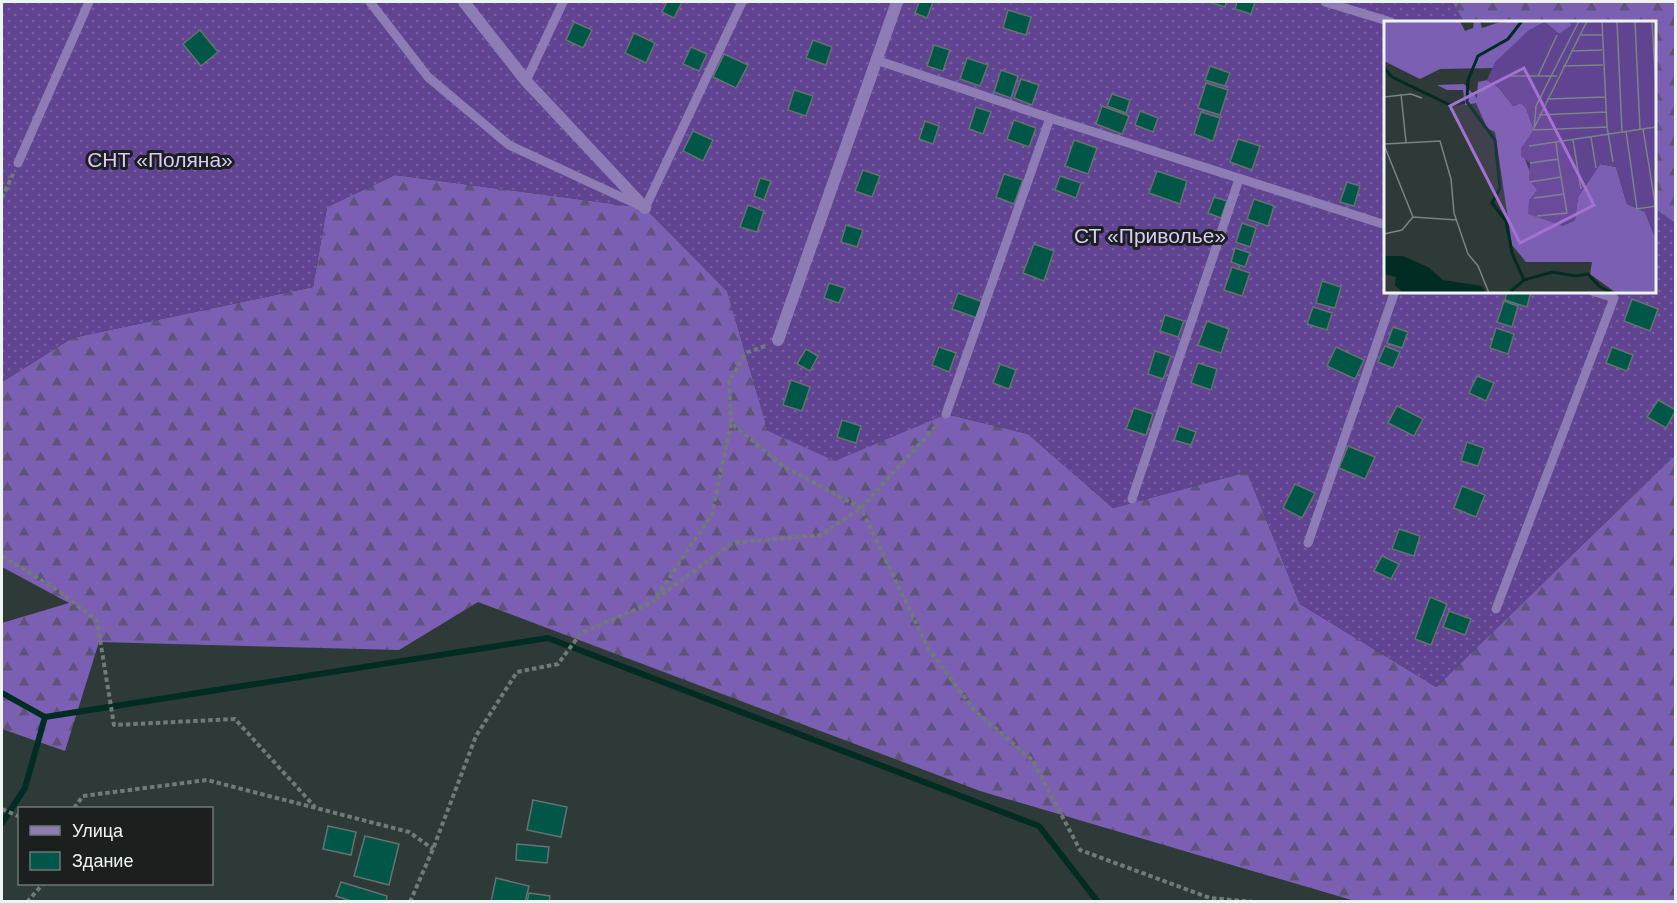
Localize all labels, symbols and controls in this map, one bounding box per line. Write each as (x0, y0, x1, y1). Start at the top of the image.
inset map (1384, 21, 1656, 292)
park label: СНТ «Поляна» (87, 148, 233, 171)
park label: СТ «Приволье» (1074, 224, 1226, 247)
legend (18, 807, 213, 885)
text: Улица (72, 821, 124, 841)
text: Здание (72, 851, 133, 871)

